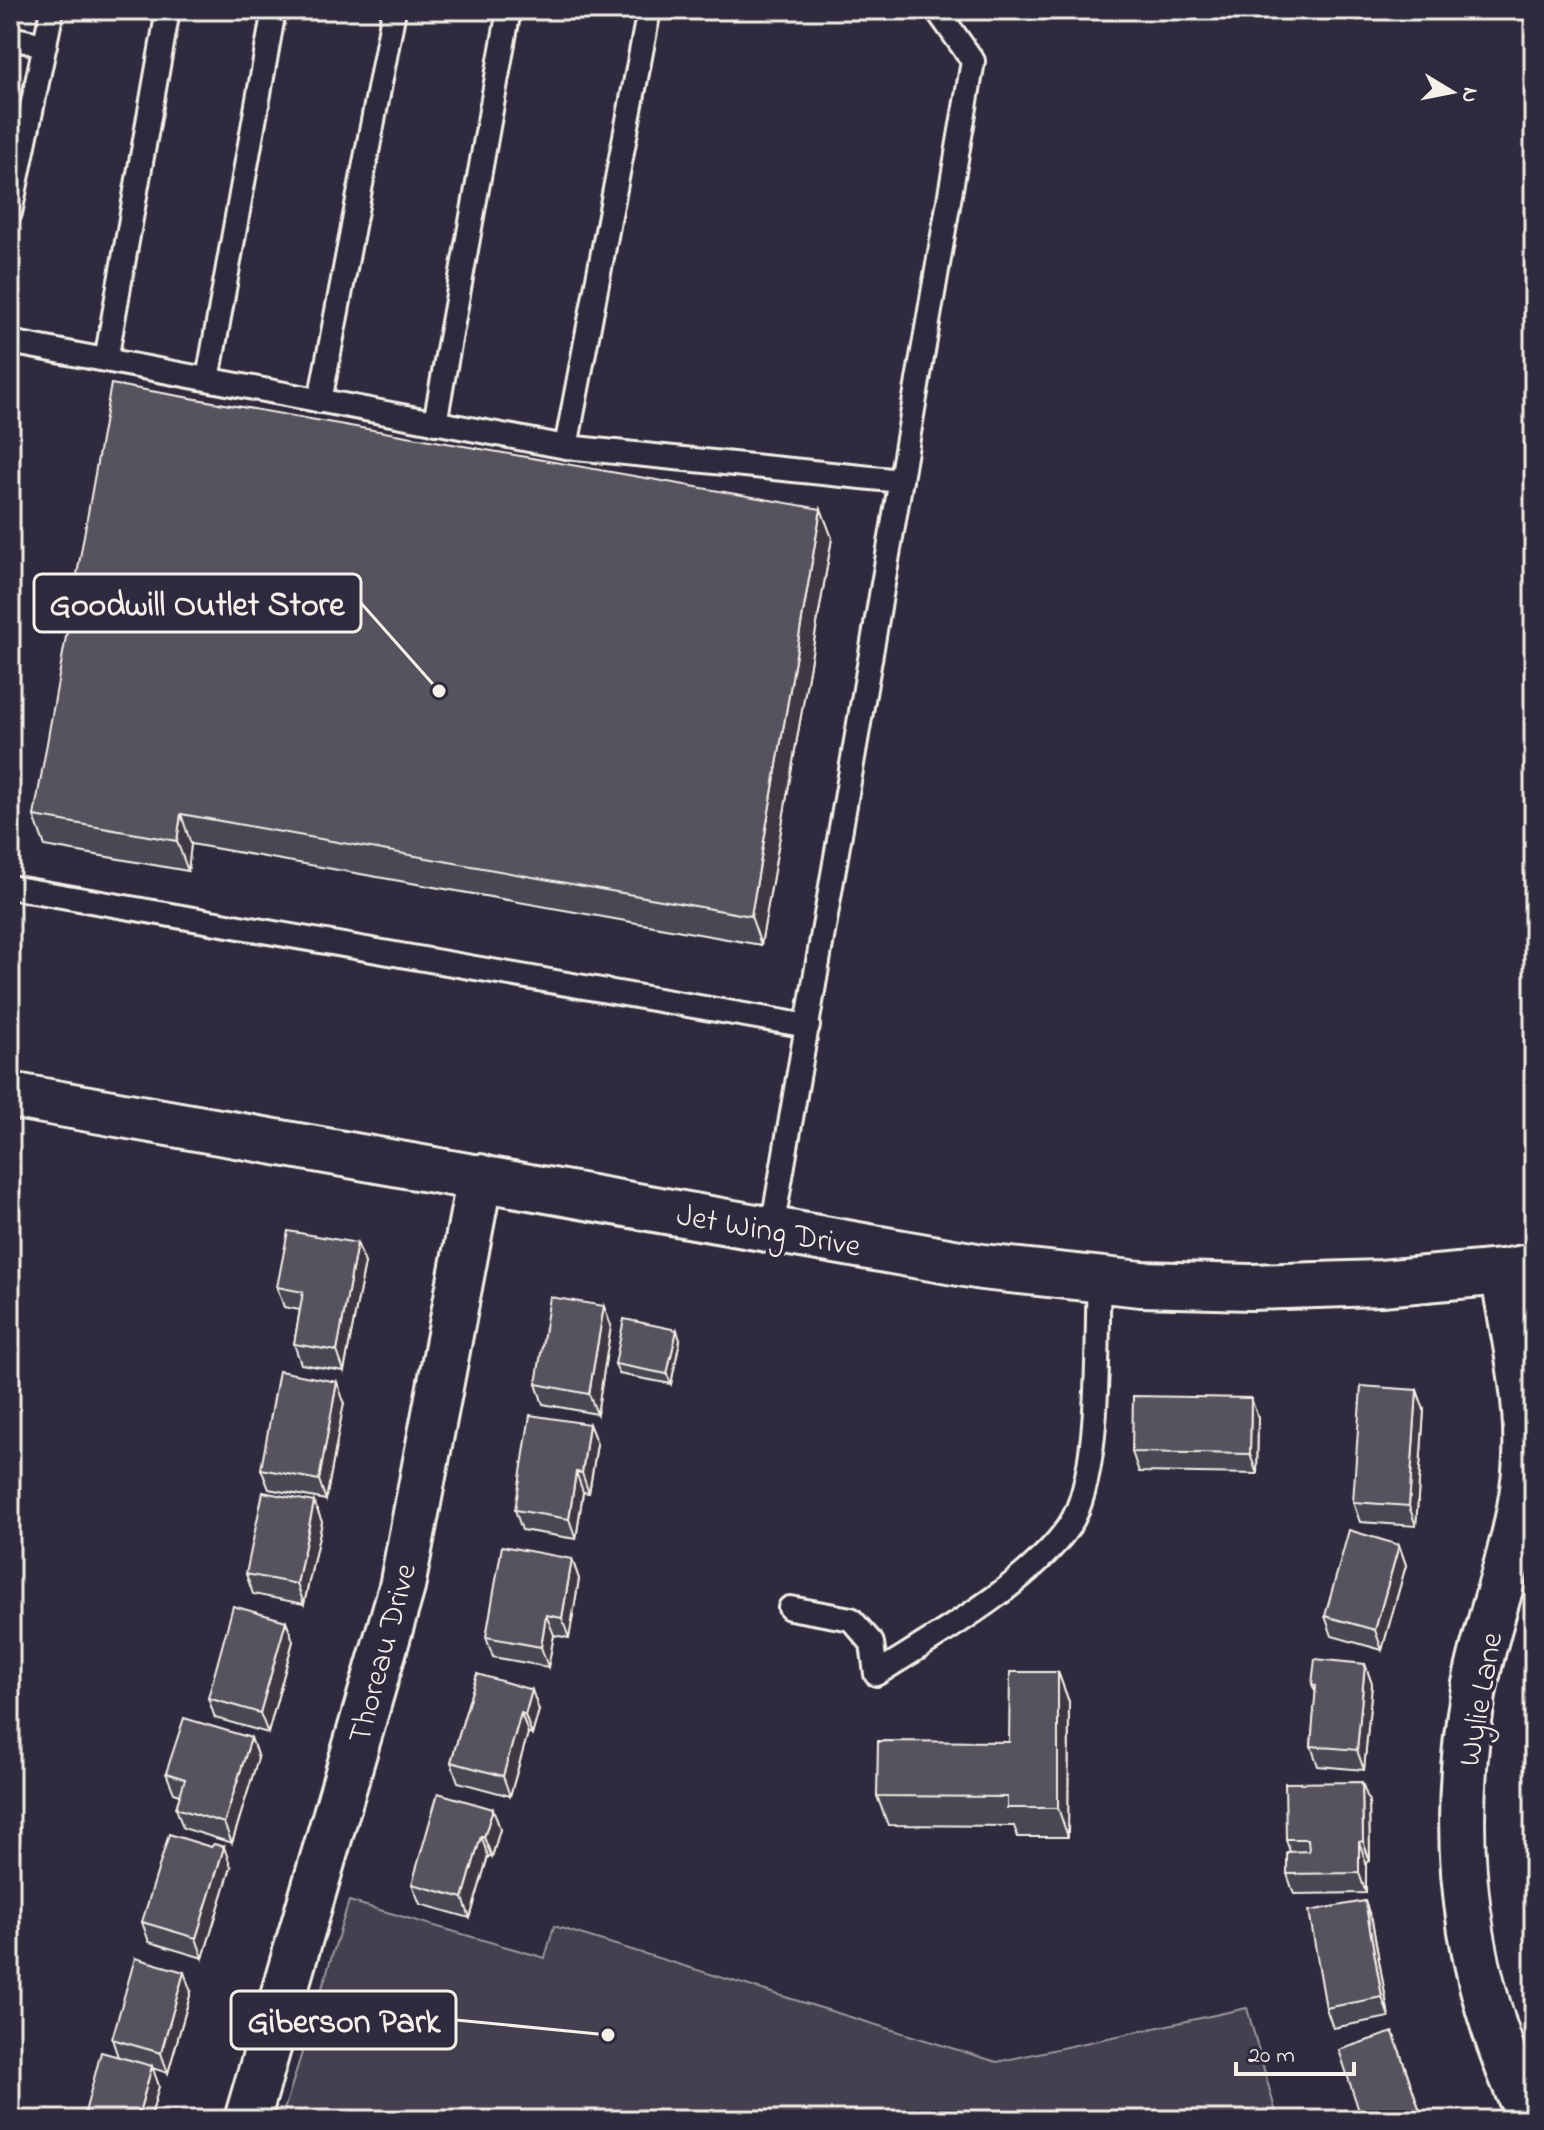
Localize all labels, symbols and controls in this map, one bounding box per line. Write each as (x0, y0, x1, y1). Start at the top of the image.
north arrow (1412, 52, 1492, 132)
text: N (1452, 85, 1486, 105)
callout: Goodwill Outlet Store (34, 574, 361, 632)
text: Goodwill Outlet Store (50, 582, 345, 632)
street label: Jet Wing Drive (673, 1193, 865, 1272)
street label: Thoreau Drive (338, 1558, 431, 1749)
street label: Wylie Lane (1448, 1628, 1517, 1770)
callout: Giberson Park (231, 1991, 456, 2049)
text: Giberson Park (248, 1999, 442, 2049)
scale bar (1236, 2026, 1354, 2076)
text: 20 m (1248, 2039, 1295, 2074)

